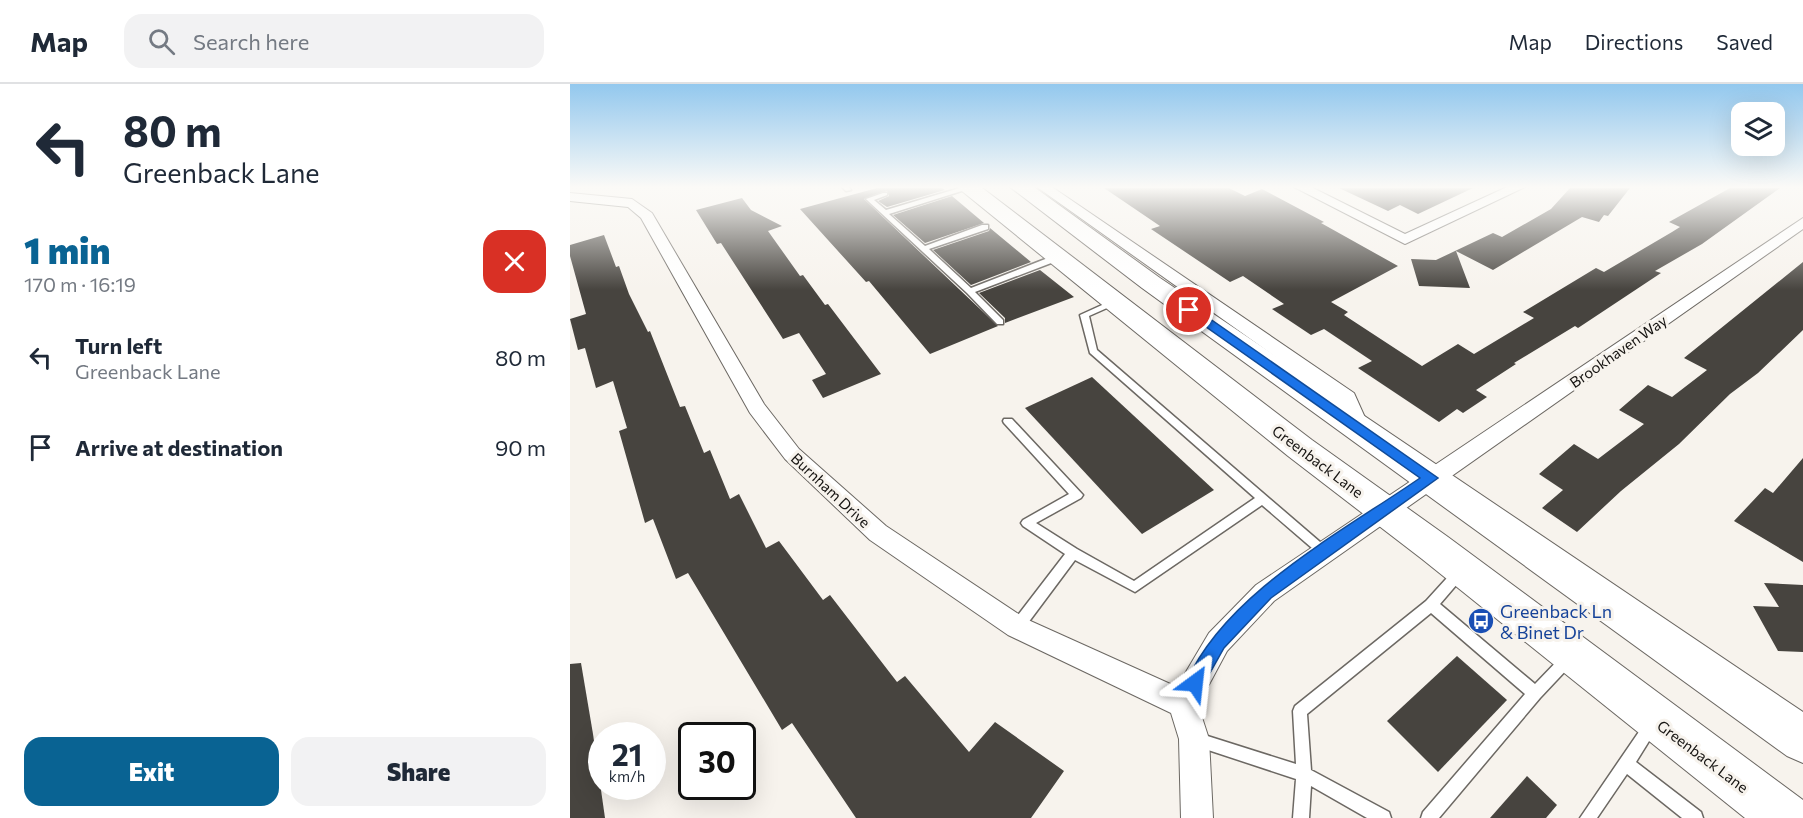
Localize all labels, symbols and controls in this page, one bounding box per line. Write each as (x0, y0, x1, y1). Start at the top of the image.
search box (124, 14, 544, 68)
text: Map (30, 24, 88, 58)
icon: search (145, 25, 178, 58)
text: Search here (193, 28, 309, 55)
text: Map (1509, 29, 1552, 54)
text: Directions (1585, 29, 1683, 54)
text: Saved (1716, 29, 1773, 54)
map controls (1731, 102, 1785, 156)
button: layers (1731, 102, 1785, 156)
text: 80 m (123, 104, 222, 156)
icon: left (24, 108, 102, 186)
text: Greenback Lane (123, 156, 320, 189)
text: 1 min (24, 227, 110, 271)
button: close (483, 230, 546, 293)
text: 170 m · 16:19 (24, 272, 136, 296)
pin (1163, 284, 1214, 335)
icon: arrive (1172, 293, 1205, 326)
street label: Brookhaven Way (1566, 311, 1670, 391)
text: Turn left (75, 332, 162, 359)
icon: left (24, 341, 57, 374)
text: 80 m (495, 344, 546, 371)
text: Greenback Lane (75, 359, 221, 383)
street label: Greenback Lane (1269, 421, 1367, 501)
icon: arrive (24, 431, 57, 464)
text: Arrive at destination (75, 434, 283, 461)
text: 90 m (495, 434, 546, 461)
street label: Burnham Drive (788, 449, 874, 531)
place label: Greenback Ln & Binet Dr (1500, 600, 1612, 643)
bus stop icon: Greenback Ln & Binet Dr (1466, 606, 1496, 636)
position arrow (1163, 651, 1227, 715)
street label: Greenback Lane (1654, 716, 1752, 796)
speed limit sign: 30 (678, 722, 756, 800)
text: 21 (612, 735, 642, 772)
button: Exit (24, 737, 279, 806)
button: Share (291, 737, 546, 806)
text: km/h (609, 767, 645, 785)

